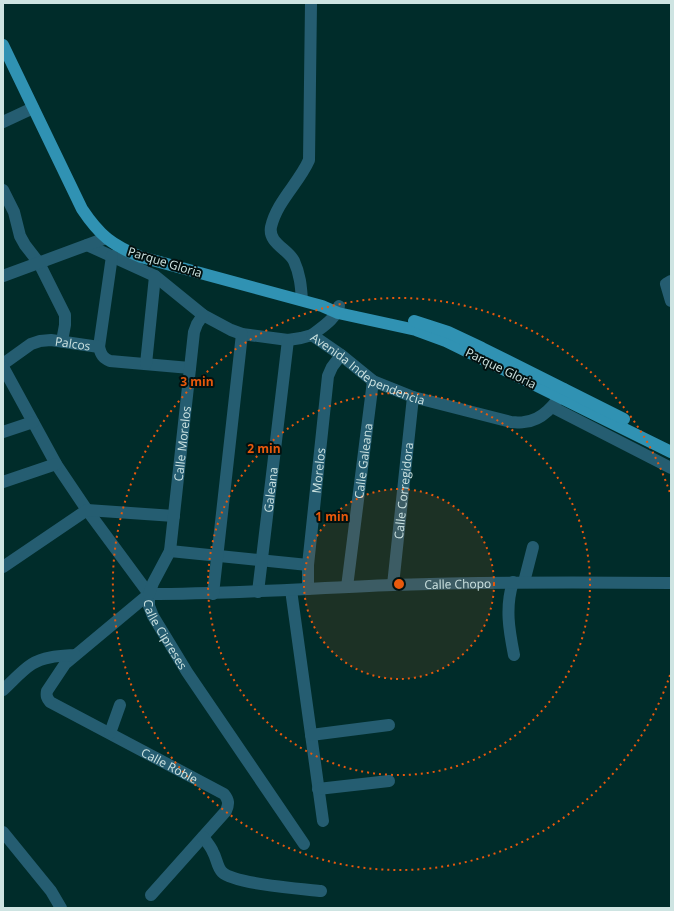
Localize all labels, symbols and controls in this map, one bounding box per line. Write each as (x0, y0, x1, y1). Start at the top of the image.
street label: Parque Gloria (126, 243, 204, 281)
street label: Avenida Independencia (308, 328, 427, 408)
street label: Palcos (54, 332, 92, 354)
street label: Parque Gloria (463, 344, 539, 392)
text: 3 min (180, 373, 214, 390)
street label: Calle Morelos (169, 405, 194, 482)
street label: Calle Galeana (350, 422, 376, 500)
text: 2 min (247, 440, 281, 457)
street label: Calle Corregidora (389, 441, 417, 540)
street label: Morelos (307, 447, 329, 494)
street label: Galeana (259, 466, 281, 514)
text: 1 min (315, 508, 349, 525)
street label: Calle Chopo (424, 574, 491, 593)
centre of rings (392, 577, 406, 591)
street label: Calle Cipreses (141, 600, 192, 673)
street label: Calle Roble (138, 743, 201, 787)

